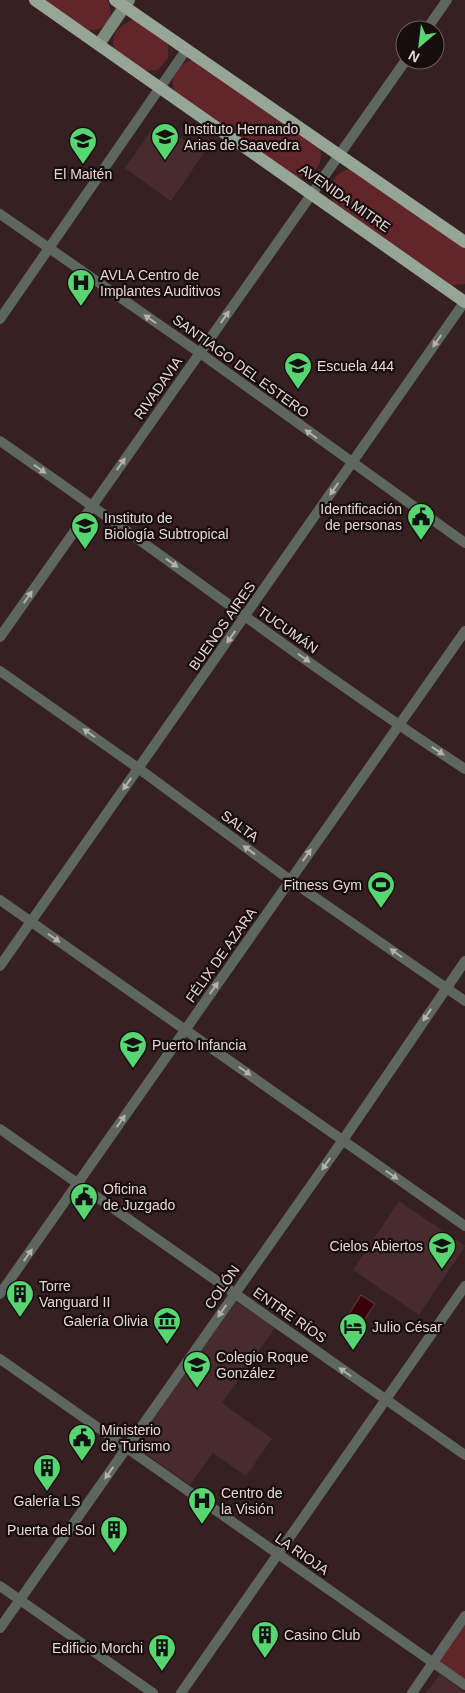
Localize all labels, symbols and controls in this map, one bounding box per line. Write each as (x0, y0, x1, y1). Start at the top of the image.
north arrow (395, 20, 445, 70)
text: N (406, 47, 422, 66)
place label: Instituto Hernando Arias de Saavedra (184, 121, 299, 153)
school or university icon: Instituto Hernando Arias de Saavedra (150, 122, 180, 161)
school or university icon: El Maitén (68, 126, 98, 165)
street label: AVENIDA MITRE (297, 161, 393, 235)
place label: El Maitén (54, 166, 112, 182)
place label: AVLA Centro de Implantes Auditivos (100, 267, 221, 299)
hospital icon: AVLA Centro de Implantes Auditivos (66, 268, 96, 307)
one-way arrow (220, 310, 230, 324)
street label: SANTIAGO DEL ESTERO (170, 311, 312, 421)
one-way arrow (144, 314, 157, 324)
one-way arrow (432, 335, 442, 348)
school or university icon: Escuela 444 (283, 351, 313, 390)
street label: RIVADAVIA (131, 353, 186, 422)
place label: Escuela 444 (317, 358, 394, 374)
one-way arrow (305, 428, 318, 439)
one-way arrow (116, 457, 126, 471)
one-way arrow (33, 464, 47, 474)
one-way arrow (329, 482, 339, 496)
place label: Identificación de personas (320, 501, 402, 533)
public building icon: Identificación de personas (406, 502, 436, 541)
place label: Instituto de Biología Subtropical (104, 510, 229, 542)
school or university icon: Instituto de Biología Subtropical (70, 511, 100, 550)
one-way arrow (165, 558, 178, 569)
street label: BUENOS AIRES (186, 579, 258, 673)
one-way arrow (23, 590, 33, 604)
street label: TUCUMÁN (255, 603, 321, 657)
one-way arrow (226, 630, 236, 643)
one-way arrow (297, 653, 311, 663)
one-way arrow (83, 728, 96, 739)
one-way arrow (431, 746, 444, 755)
one-way arrow (122, 777, 132, 791)
street label: SALTA (218, 807, 262, 845)
one-way arrow (243, 844, 256, 855)
one-way arrow (302, 848, 312, 862)
sports icon: Fitness Gym (366, 870, 396, 909)
place label: Fitness Gym (283, 877, 362, 893)
street label: FÉLIX DE AZARA (182, 904, 260, 1005)
one-way arrow (47, 933, 61, 943)
one-way arrow (389, 948, 403, 958)
one-way arrow (209, 981, 219, 995)
one-way arrow (422, 1008, 432, 1022)
school or university icon: Puerto Infancia (118, 1030, 148, 1069)
place label: Puerto Infancia (152, 1037, 246, 1053)
one-way arrow (238, 1066, 252, 1076)
one-way arrow (116, 1115, 126, 1128)
one-way arrow (321, 1157, 331, 1171)
one-way arrow (385, 1170, 399, 1180)
place label: Oficina de Juzgado (103, 1181, 176, 1213)
public building icon: Oficina de Juzgado (69, 1182, 99, 1221)
school or university icon: Cielos Abiertos (427, 1231, 457, 1270)
place label: Cielos Abiertos (330, 1238, 423, 1254)
one-way arrow (23, 1248, 33, 1261)
street label: COLÓN (201, 1262, 243, 1312)
place label: Torre Vanguard II (39, 1278, 110, 1310)
building icon: Torre Vanguard II (5, 1279, 35, 1318)
street label: ENTRE RÍOS (250, 1284, 330, 1346)
one-way arrow (217, 1304, 227, 1318)
museum icon: Galería Olivia (152, 1306, 182, 1345)
hotel icon: Julio César (338, 1312, 368, 1351)
place label: Galería Olivia (63, 1313, 148, 1329)
place label: Julio César (372, 1319, 442, 1335)
place label: Colegio Roque González (216, 1349, 309, 1381)
school or university icon: Colegio Roque González (182, 1350, 212, 1389)
one-way arrow (338, 1367, 352, 1377)
place label: Ministerio de Turismo (101, 1422, 170, 1454)
public building icon: Ministerio de Turismo (67, 1423, 97, 1462)
building icon: Galería LS (32, 1453, 62, 1492)
one-way arrow (104, 1466, 114, 1479)
place label: Centro de la Visión (221, 1485, 283, 1517)
hospital icon: Centro de la Visión (187, 1486, 217, 1525)
place label: Galería LS (14, 1493, 80, 1509)
building icon: Puerta del Sol (99, 1515, 129, 1554)
place label: Puerta del Sol (7, 1522, 95, 1538)
street label: LA RIOJA (272, 1530, 332, 1579)
building icon: Casino Club (250, 1620, 280, 1659)
place label: Casino Club (284, 1627, 360, 1643)
building icon: Edificio Morchi (147, 1633, 177, 1672)
place label: Edificio Morchi (52, 1640, 143, 1656)

